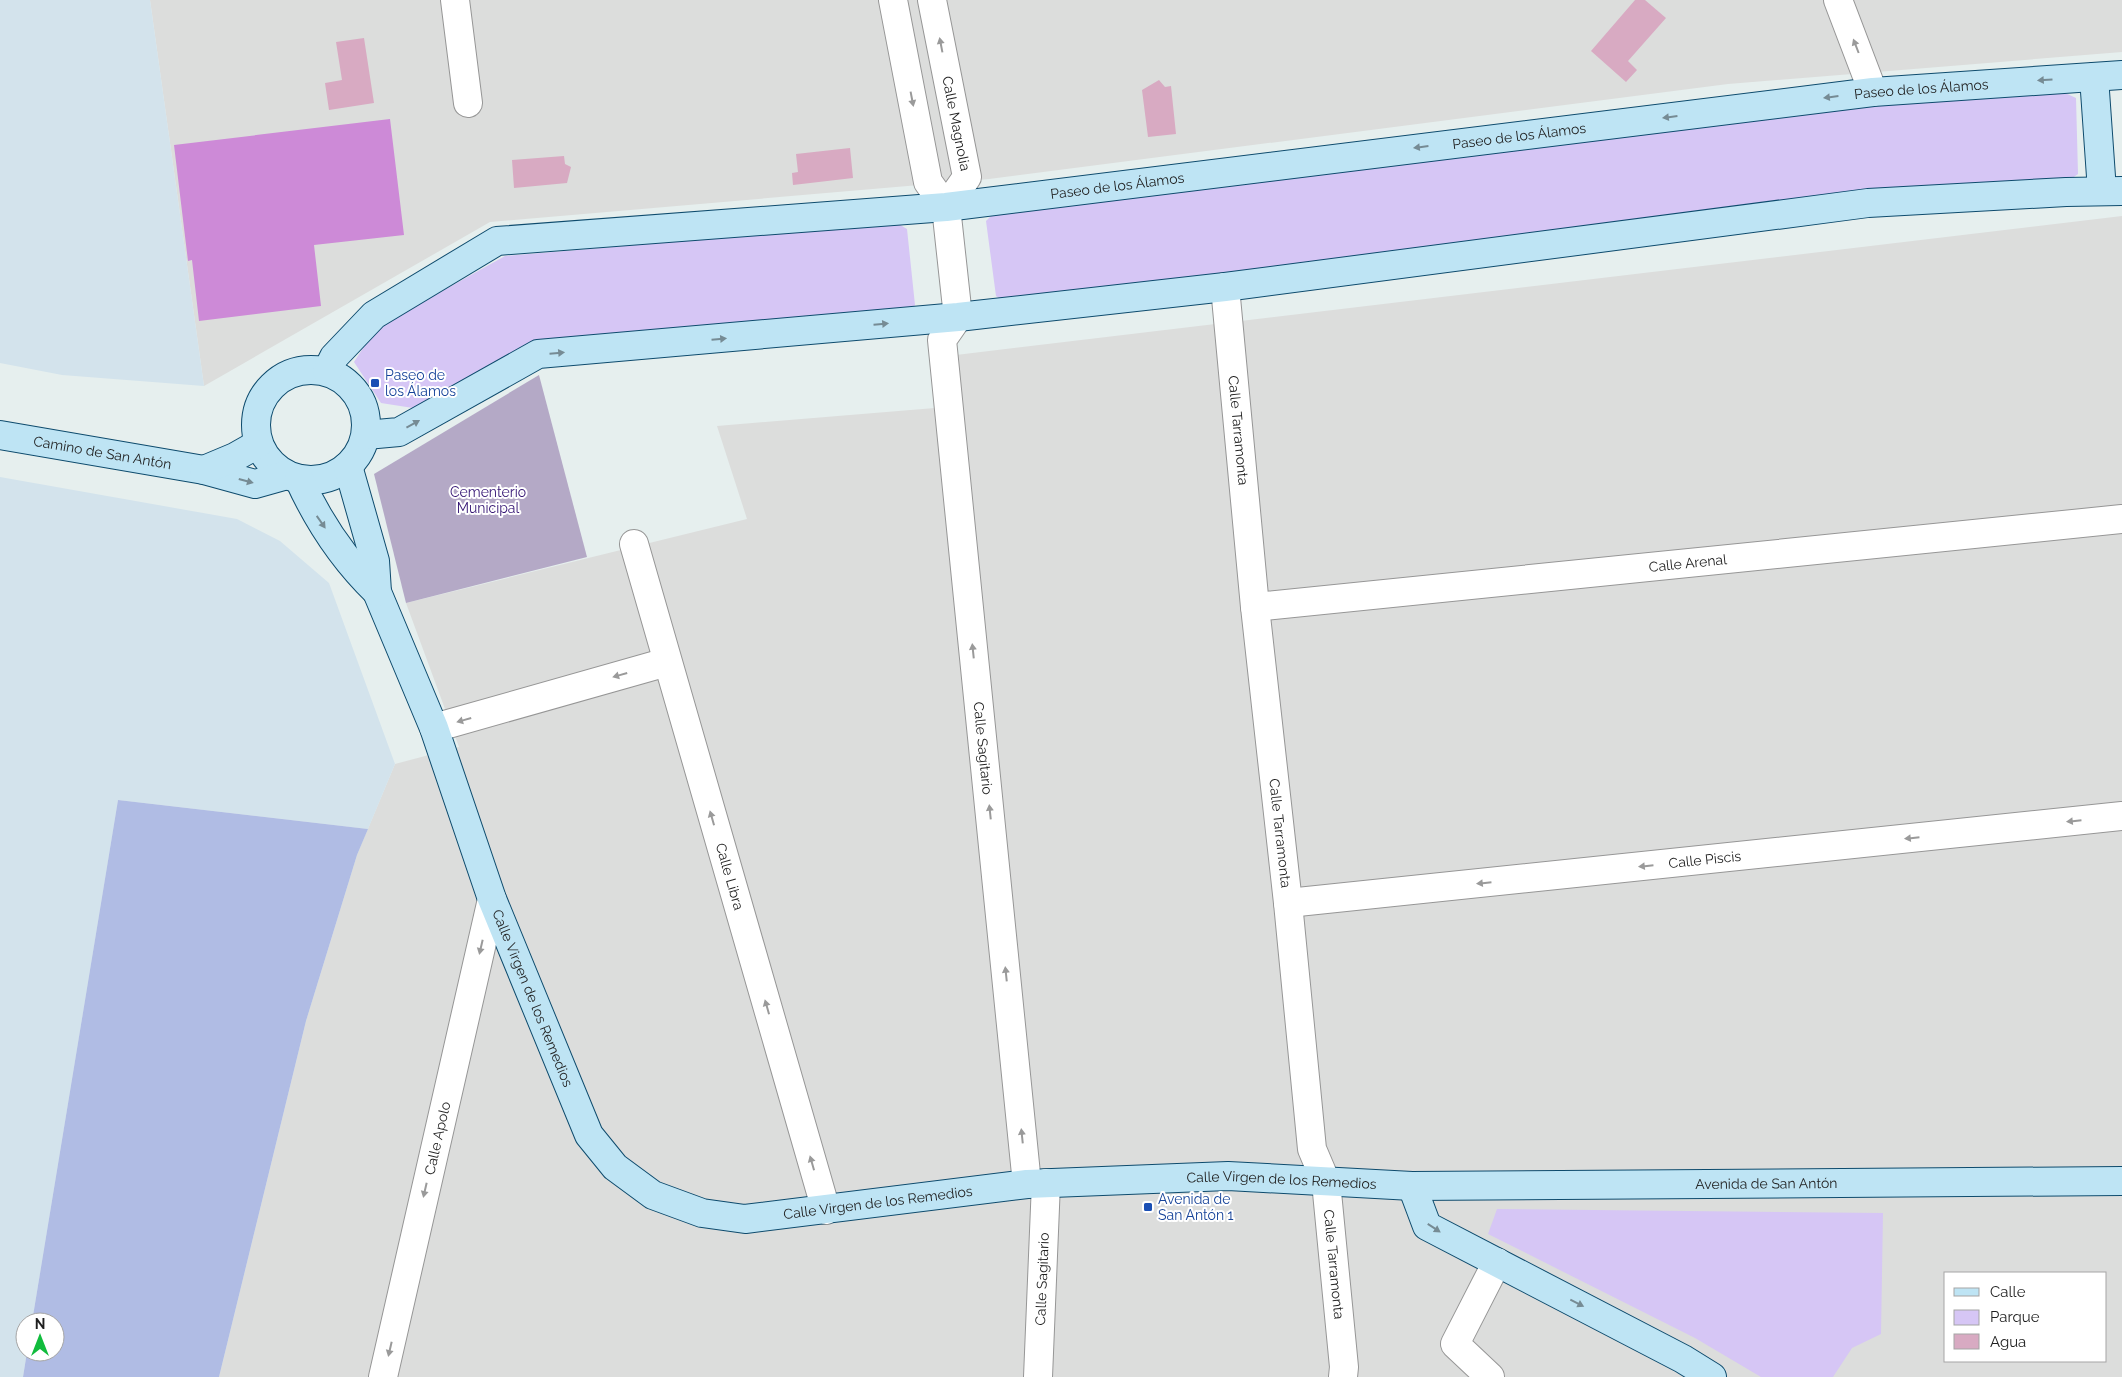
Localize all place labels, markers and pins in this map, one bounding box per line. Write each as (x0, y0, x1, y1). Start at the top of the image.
place label: Paseo de los Álamos (385, 367, 456, 399)
marker: Paseo de los Álamos (369, 377, 381, 389)
place label: Avenida de San Antón 1 (1158, 1191, 1234, 1223)
marker: Avenida de San Antón 1 (1142, 1201, 1154, 1213)

